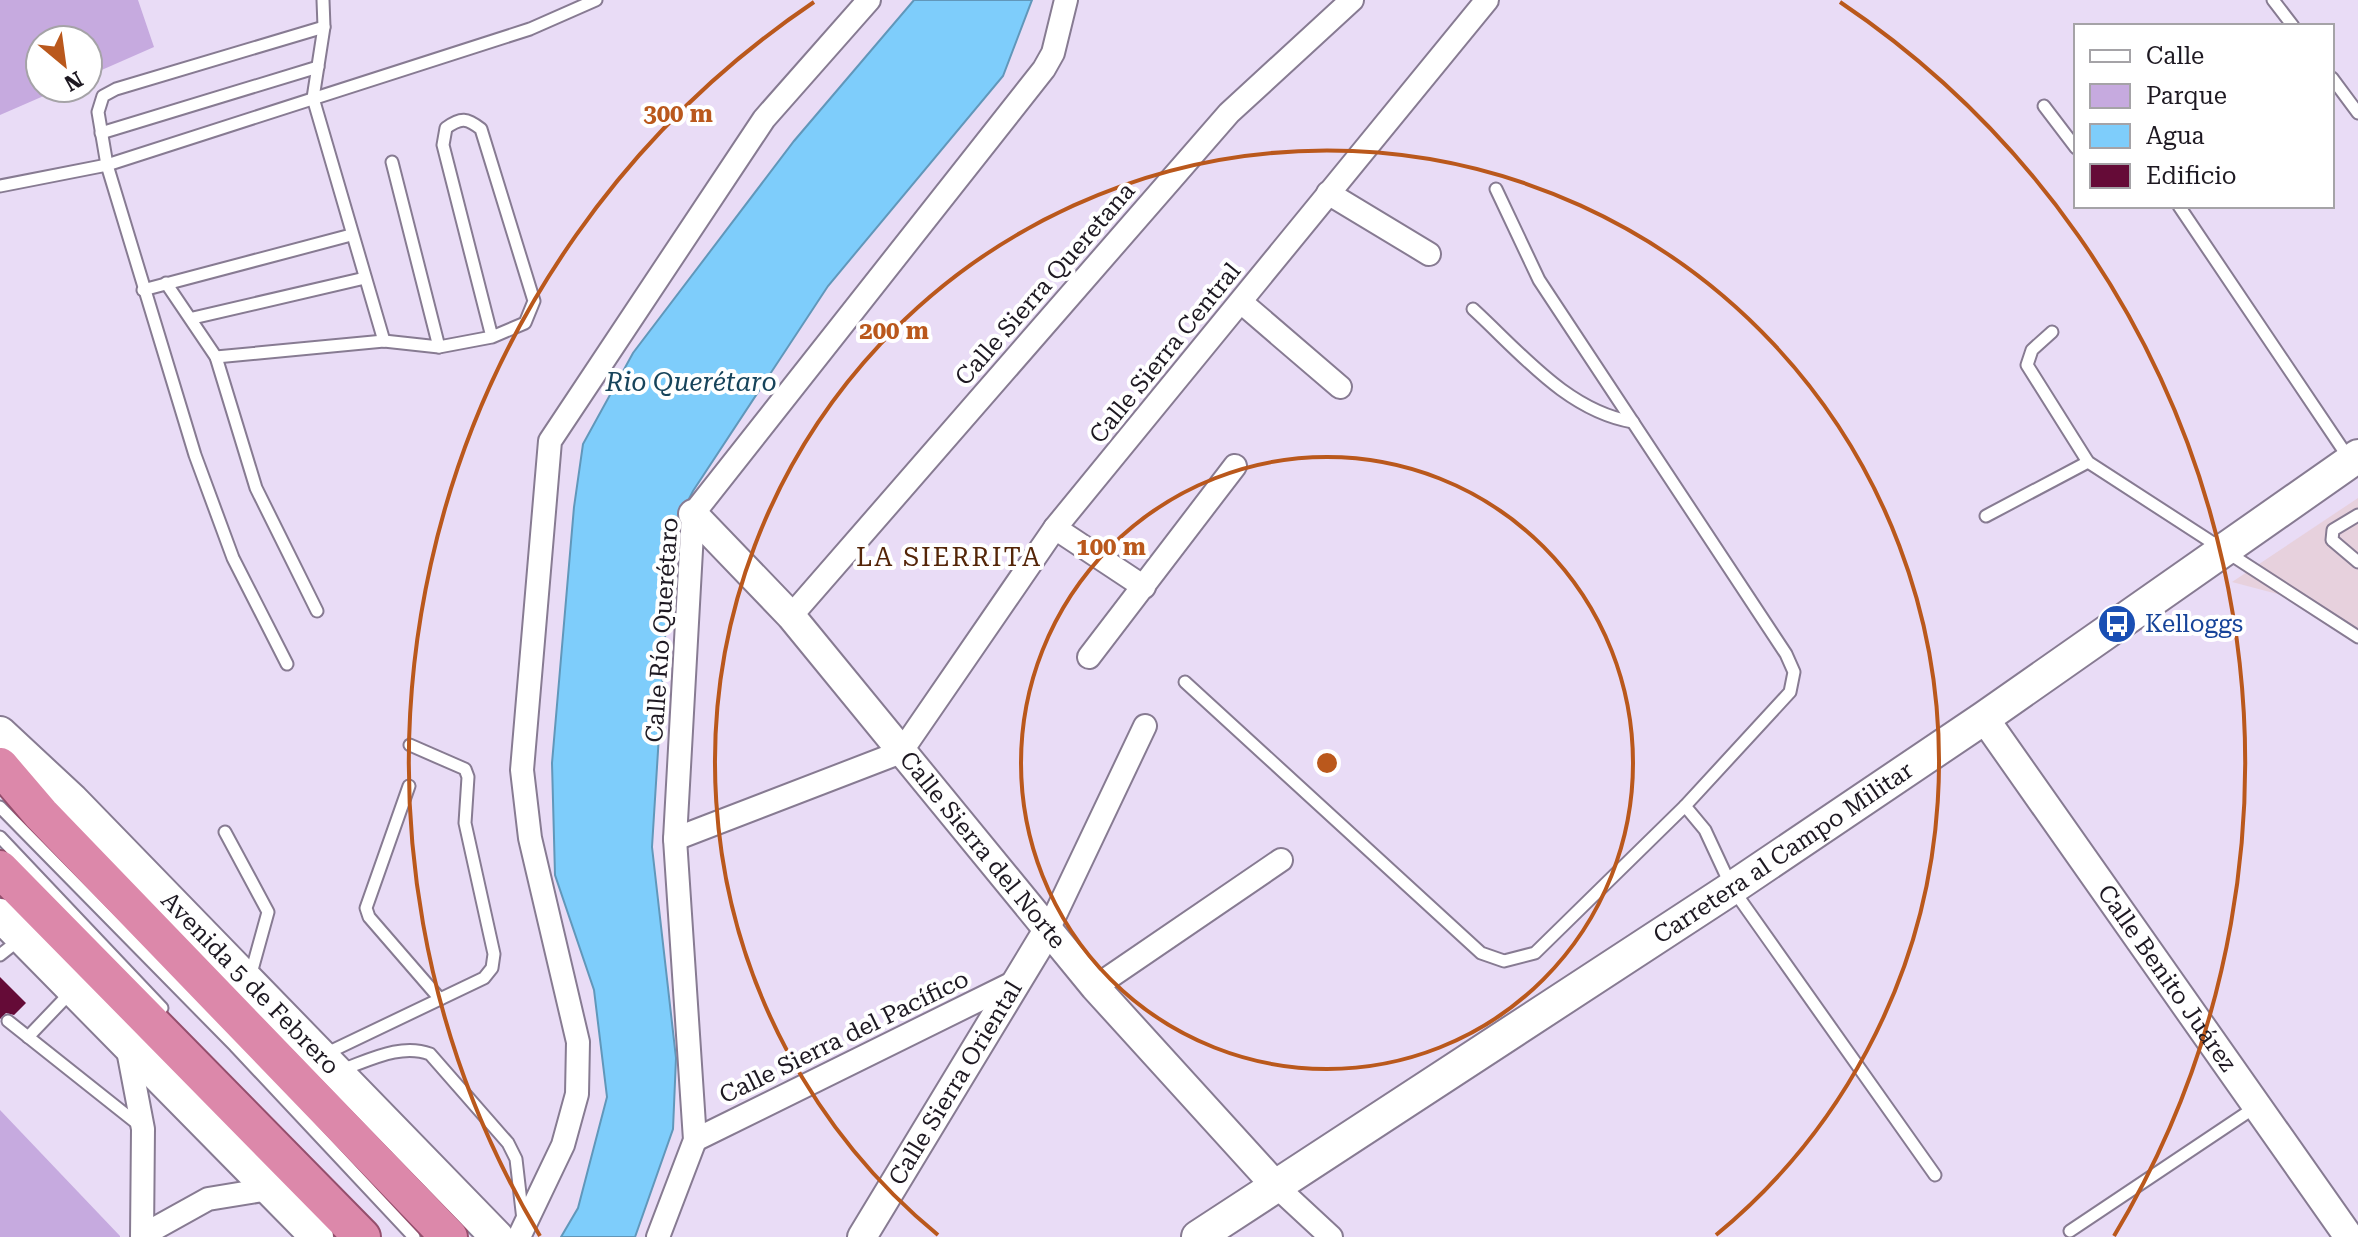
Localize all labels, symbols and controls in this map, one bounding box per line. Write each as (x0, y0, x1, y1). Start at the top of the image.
north arrow (24, 24, 104, 104)
legend (2074, 24, 2334, 208)
text: Calle (2146, 42, 2204, 70)
text: N (60, 66, 87, 96)
text: Parque (2146, 82, 2227, 110)
text: 300 m (643, 100, 713, 128)
text: Agua (2146, 122, 2205, 150)
text: Edificio (2146, 162, 2237, 190)
street label: Calle Sierra Queretana (949, 177, 1141, 391)
street label: Calle Sierra Central (1084, 257, 1246, 449)
text: 200 m (859, 317, 929, 345)
water label: Rio Querétaro (604, 367, 777, 397)
street label: Calle Río Querétaro (640, 516, 684, 744)
text: 100 m (1076, 533, 1146, 561)
district label: LA SIERRITA (856, 542, 1042, 572)
bus stop icon: Kelloggs (2096, 603, 2138, 645)
place label: Kelloggs (2145, 610, 2243, 638)
street label: Calle Sierra del Norte (894, 746, 1072, 954)
centre of rings (1313, 749, 1341, 777)
street label: Carretera al Campo Militar (1648, 756, 1918, 949)
street label: Calle Benito Juárez (2092, 879, 2242, 1077)
street label: Avenida 5 de Febrero (155, 886, 345, 1080)
street label: Calle Sierra del Pacífico (715, 964, 973, 1110)
street label: Calle Sierra Oriental (883, 976, 1028, 1190)

